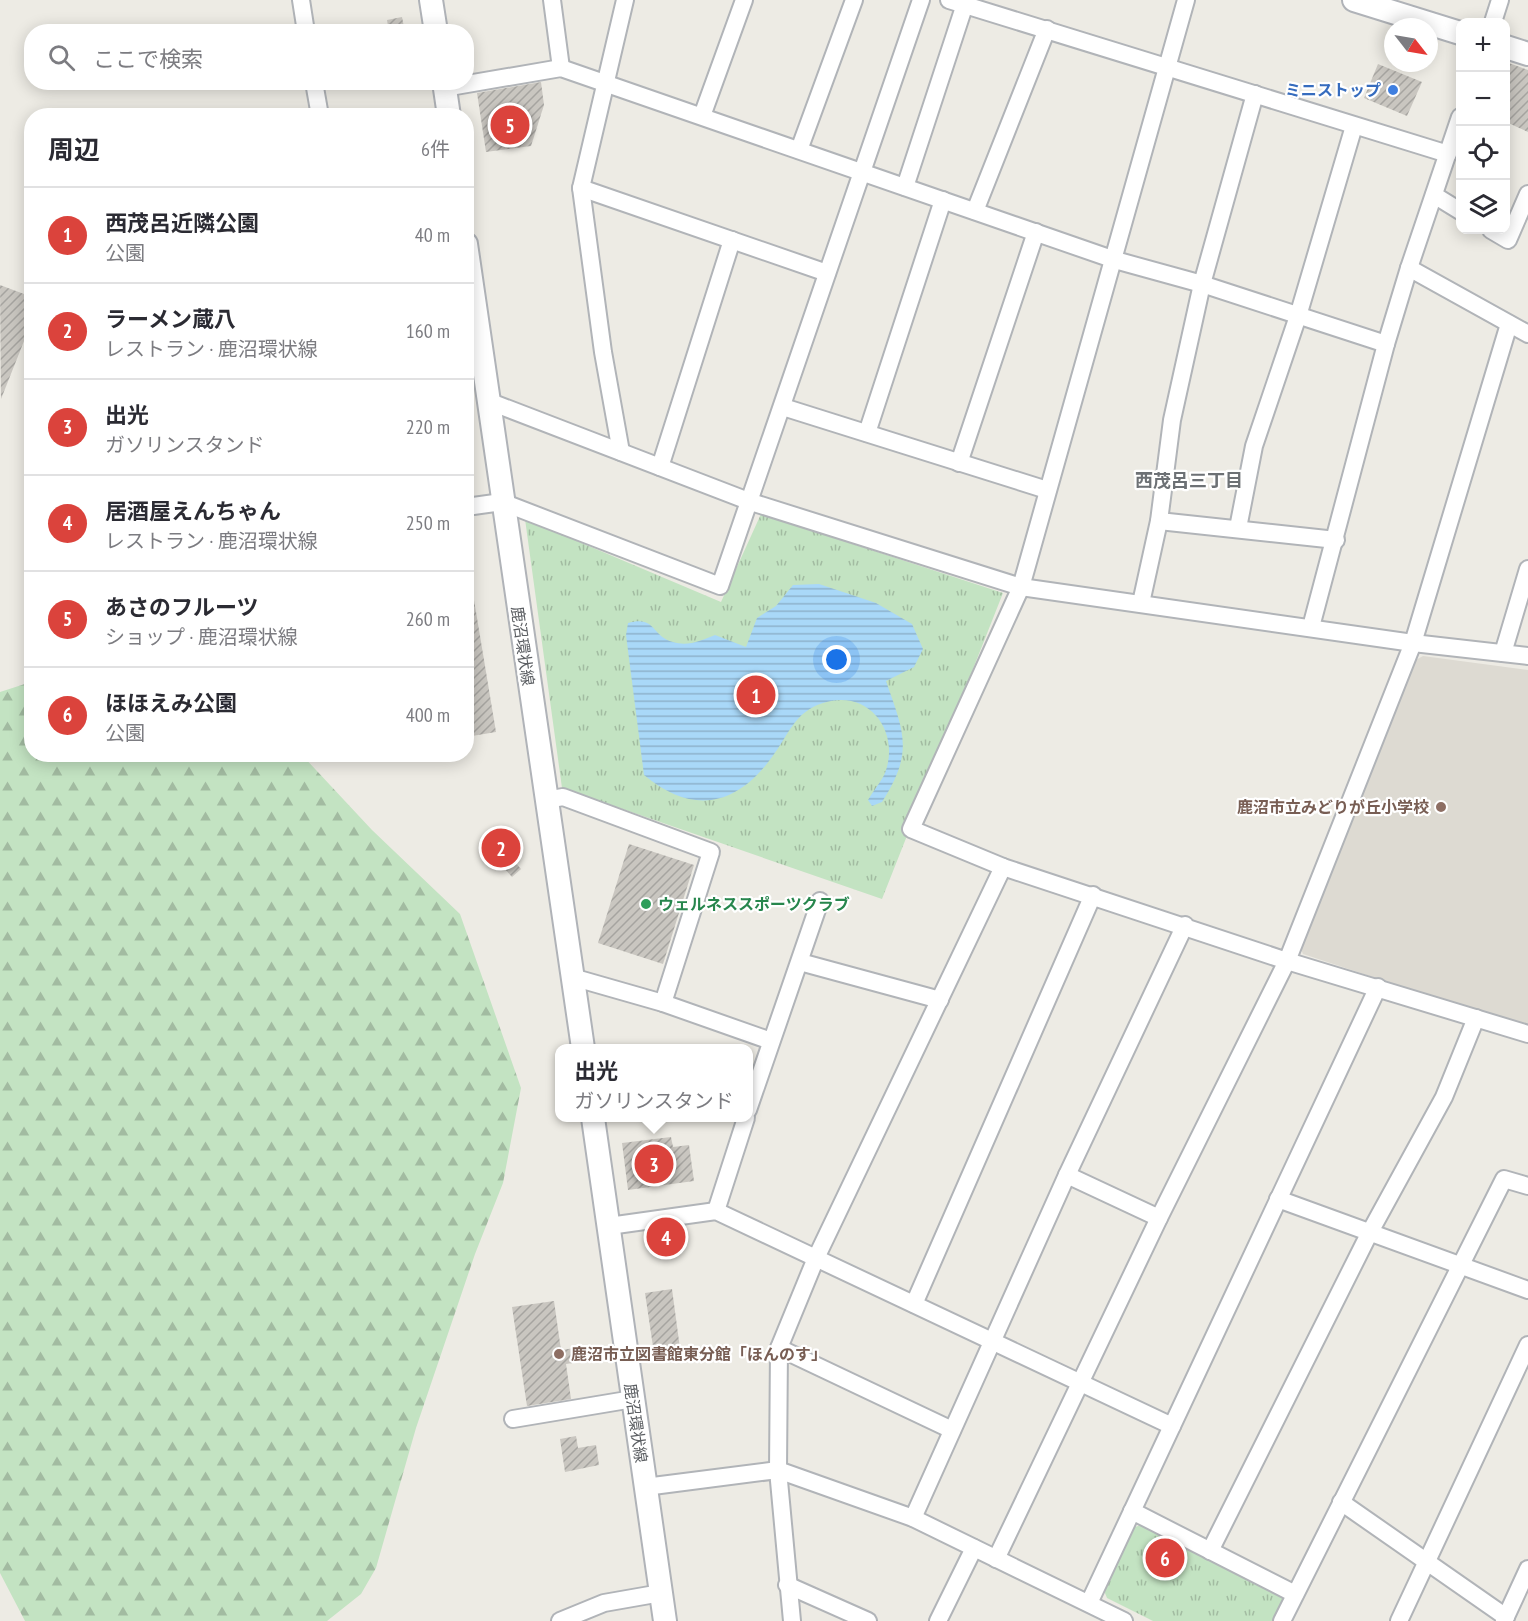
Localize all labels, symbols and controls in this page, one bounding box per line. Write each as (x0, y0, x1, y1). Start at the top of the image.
north arrow (1384, 18, 1438, 72)
map controls (1456, 18, 1510, 234)
button: + (1456, 18, 1510, 72)
search box (24, 24, 474, 90)
icon: search (45, 41, 78, 74)
text: ここで検索 (93, 45, 203, 73)
button: − (1456, 72, 1510, 126)
place label: ミニストップ (1285, 80, 1381, 100)
marker: ミニストップ (1386, 83, 1400, 97)
pin: 5 (490, 102, 530, 148)
button: locate (1456, 126, 1510, 180)
text: 周辺 (48, 133, 100, 166)
text: 6件 (421, 136, 450, 162)
button: layers (1456, 180, 1510, 234)
text: 西茂呂近隣公園 (105, 209, 259, 237)
text: 1 (63, 222, 72, 248)
text: 40 m (415, 222, 450, 248)
text: 公園 (105, 240, 145, 266)
text: ラーメン蔵八 (105, 305, 236, 333)
text: 2 (63, 318, 72, 344)
text: 160 m (406, 318, 450, 344)
text: レストラン · 鹿沼環状線 (105, 336, 318, 362)
text: 出光 (105, 401, 149, 429)
text: 3 (63, 414, 72, 440)
text: 220 m (406, 414, 450, 440)
text: ガソリンスタンド (105, 432, 265, 458)
district label: 西茂呂三丁目 (1135, 469, 1243, 492)
text: 居酒屋えんちゃん (105, 497, 281, 525)
text: 4 (63, 510, 72, 536)
text: 250 m (406, 510, 450, 536)
text: レストラン · 鹿沼環状線 (105, 528, 318, 554)
text: あさのフルーツ (105, 593, 259, 621)
street label: 鹿沼環状線 (508, 605, 538, 687)
text: 5 (63, 606, 72, 632)
text: 260 m (406, 606, 450, 632)
text: ショップ · 鹿沼環状線 (105, 624, 298, 650)
your location (822, 645, 851, 674)
pin: 1 (736, 672, 776, 718)
text: ほほえみ公園 (105, 689, 237, 717)
text: 6 (63, 702, 72, 728)
text: 400 m (406, 702, 450, 728)
text: 公園 (105, 720, 145, 746)
place label: 鹿沼市立みどりが丘小学校 (1237, 797, 1429, 817)
marker: 鹿沼市立みどりが丘小学校 (1434, 800, 1448, 814)
pin: 2 (482, 826, 520, 870)
place label: ウェルネススポーツクラブ (658, 894, 850, 914)
marker: ウェルネススポーツクラブ (639, 897, 653, 911)
popup (555, 1044, 753, 1122)
text: 出光 (574, 1057, 618, 1085)
text: ガソリンスタンド (574, 1088, 734, 1114)
pin: 3 (634, 1142, 674, 1186)
pin: 4 (646, 1214, 686, 1260)
place label: 鹿沼市立図書館東分館「ほんのす」 (571, 1344, 827, 1364)
marker: 鹿沼市立図書館東分館「ほんのす」 (552, 1347, 566, 1361)
street label: 鹿沼環状線 (621, 1382, 651, 1464)
pin: 6 (1146, 1536, 1184, 1580)

